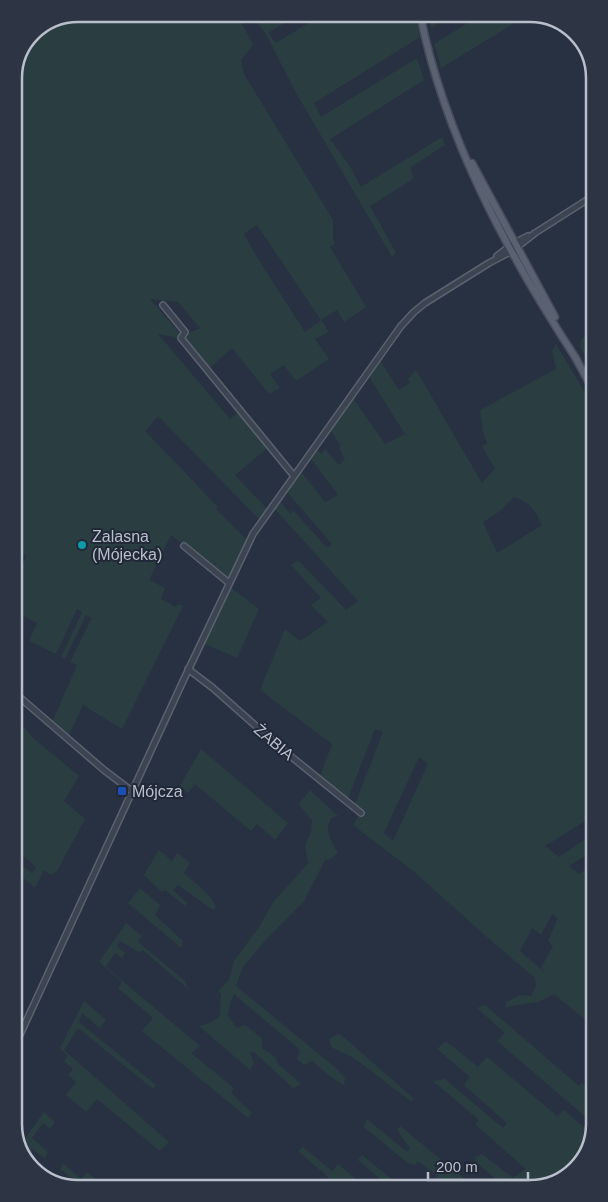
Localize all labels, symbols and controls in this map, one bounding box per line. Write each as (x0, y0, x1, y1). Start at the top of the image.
place label: Zalasna (Mójecka) (92, 528, 162, 563)
marker: Zalasna (Mójecka) (76, 539, 88, 551)
street label: ŻABIA (251, 720, 298, 764)
place label: Mójcza (132, 783, 183, 800)
marker: Mójcza (116, 785, 128, 797)
scale bar (428, 1150, 528, 1182)
text: 200 m (436, 1158, 478, 1175)

